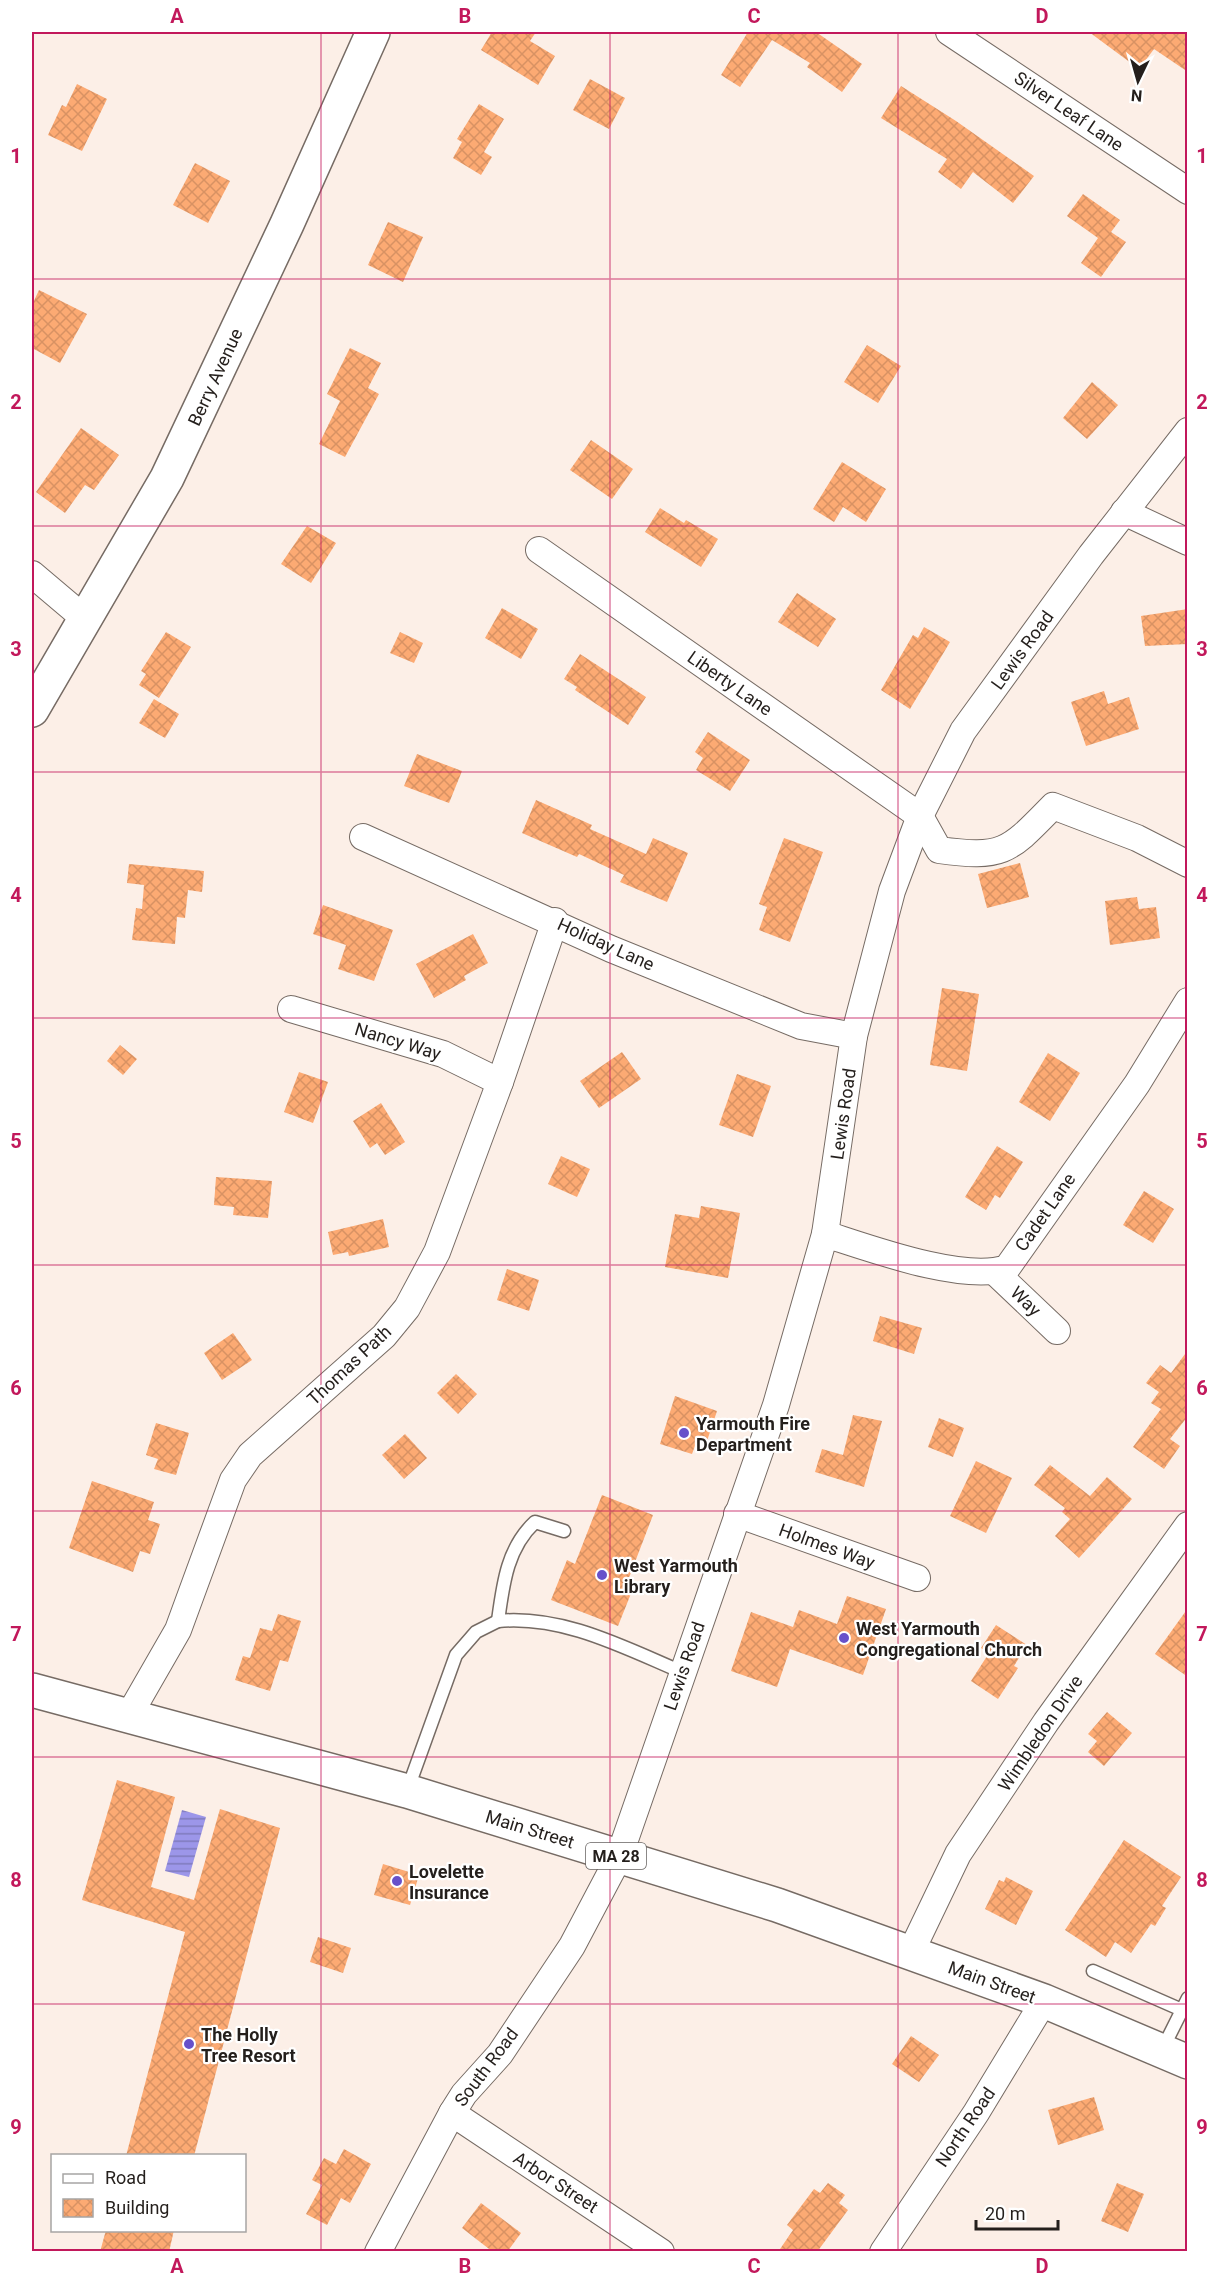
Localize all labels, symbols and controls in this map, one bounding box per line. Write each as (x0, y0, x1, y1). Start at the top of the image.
text: A (170, 4, 184, 28)
text: B (459, 4, 471, 28)
text: C (747, 4, 761, 28)
text: D (1036, 4, 1049, 28)
north arrow (1108, 51, 1168, 111)
street label: Silver Leaf Lane (1011, 67, 1127, 155)
text: N (1130, 85, 1143, 105)
text: 1 (10, 144, 22, 168)
text: 1 (1196, 144, 1208, 168)
street label: Berry Avenue (183, 325, 247, 429)
text: 2 (10, 390, 22, 414)
text: 2 (1196, 390, 1208, 414)
street label: Lewis Road (986, 607, 1058, 693)
text: 3 (10, 637, 22, 661)
text: 3 (1196, 637, 1208, 661)
street label: Liberty Lane (684, 646, 776, 720)
text: 4 (10, 883, 22, 907)
text: 4 (1196, 883, 1208, 907)
street label: Holiday Lane (554, 913, 658, 975)
street label: Nancy Way (352, 1018, 444, 1064)
street label: Lewis Road (826, 1067, 860, 1161)
text: 5 (10, 1129, 22, 1153)
text: 5 (1196, 1129, 1208, 1153)
street label: Cadet Lane (1010, 1169, 1080, 1255)
street label: Way (1007, 1282, 1046, 1321)
street label: Thomas Path (303, 1321, 395, 1409)
text: 6 (10, 1376, 22, 1400)
text: 6 (1196, 1376, 1208, 1400)
place label: Yarmouth Fire Department (696, 1413, 810, 1455)
marker: Yarmouth Fire Department (677, 1426, 691, 1440)
street label: Holmes Way (776, 1519, 878, 1573)
place label: West Yarmouth Library (614, 1555, 738, 1597)
marker: West Yarmouth Library (595, 1568, 609, 1582)
place label: West Yarmouth Congregational Church (856, 1618, 1042, 1660)
street label: Lewis Road (659, 1619, 709, 1713)
text: 7 (10, 1622, 22, 1646)
text: 7 (1196, 1622, 1208, 1646)
marker: West Yarmouth Congregational Church (837, 1631, 851, 1645)
street label: Wimbledon Drive (993, 1671, 1087, 1795)
street label: Main Street (483, 1806, 577, 1852)
road number: MA 28 (586, 1843, 646, 1869)
place label: Lovelette Insurance (409, 1861, 489, 1903)
text: 8 (10, 1868, 22, 1892)
text: 8 (1196, 1868, 1208, 1892)
marker: Lovelette Insurance (390, 1874, 404, 1888)
street label: Main Street (945, 1956, 1039, 2008)
place label: The Holly Tree Resort (201, 2024, 296, 2066)
street label: South Road (450, 2024, 522, 2110)
marker: The Holly Tree Resort (182, 2037, 196, 2051)
street label: North Road (931, 2083, 999, 2171)
text: 9 (10, 2115, 22, 2139)
text: 9 (1196, 2115, 1208, 2139)
street label: Arbor Street (510, 2147, 602, 2217)
legend (51, 2154, 246, 2232)
text: Road (105, 2167, 146, 2188)
scale bar (976, 2193, 1058, 2231)
text: Building (105, 2197, 169, 2218)
text: 20 m (985, 2203, 1025, 2224)
text: A (170, 2254, 184, 2278)
text: B (459, 2254, 471, 2278)
text: C (747, 2254, 761, 2278)
text: D (1036, 2254, 1049, 2278)

